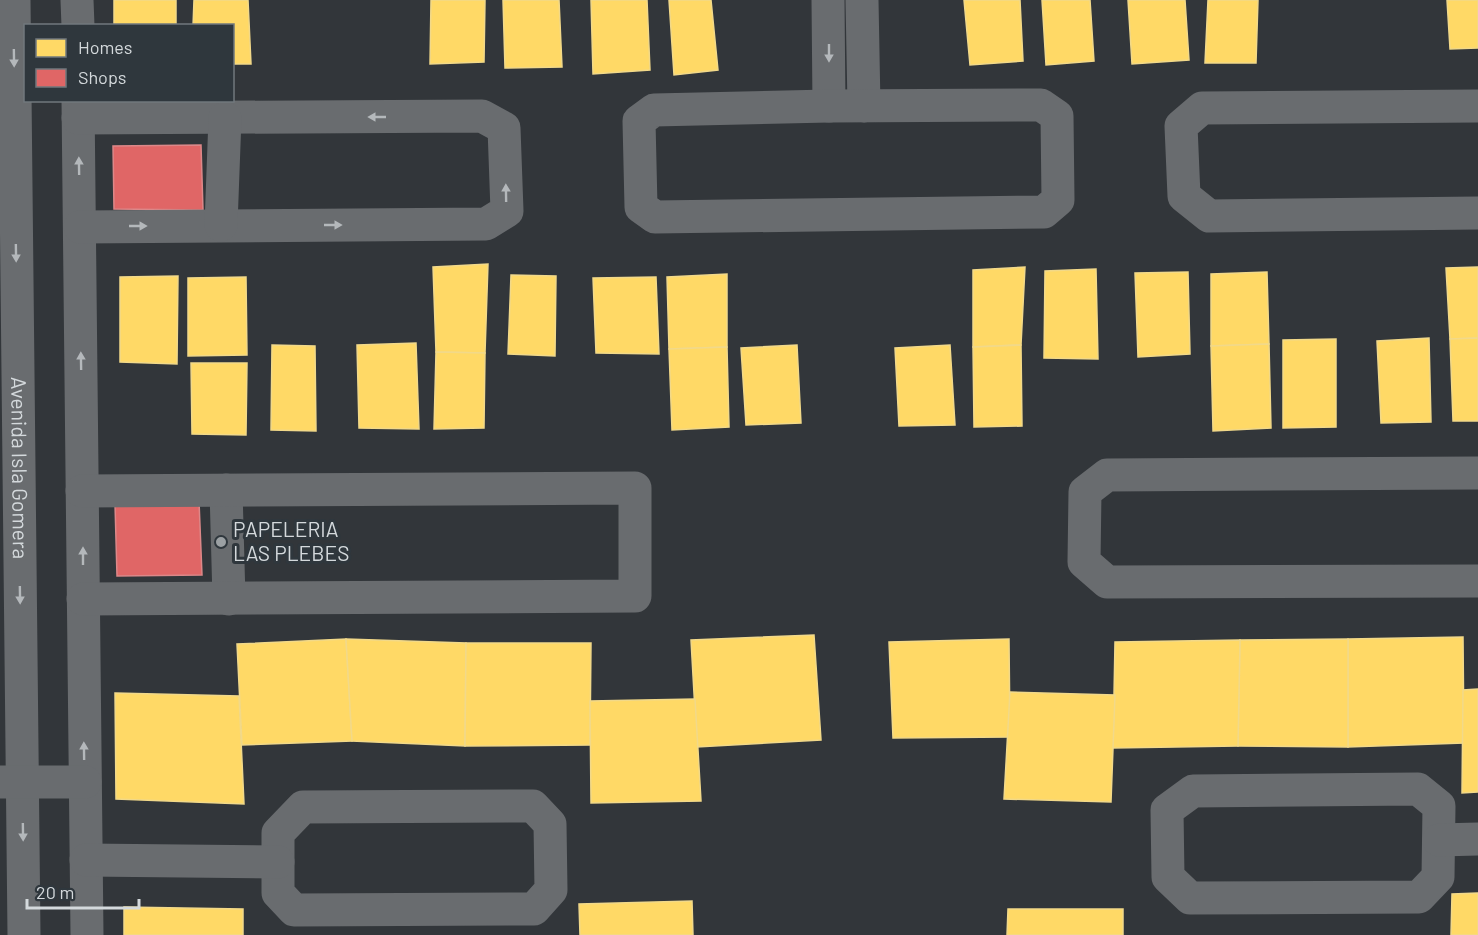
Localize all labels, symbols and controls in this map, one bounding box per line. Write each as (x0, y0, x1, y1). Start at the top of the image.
legend (24, 24, 234, 102)
text: Homes (78, 36, 132, 58)
one-way arrow (824, 44, 834, 63)
one-way arrow (9, 49, 19, 68)
text: Shops (78, 66, 127, 88)
one-way arrow (368, 112, 387, 122)
one-way arrow (74, 156, 84, 175)
one-way arrow (501, 183, 511, 202)
one-way arrow (324, 220, 343, 230)
one-way arrow (129, 221, 148, 231)
one-way arrow (11, 244, 21, 263)
one-way arrow (76, 351, 86, 370)
street label: Avenida Isla Gomera (7, 377, 34, 559)
place label: PAPELERIA LAS PLEBES (233, 516, 349, 565)
marker: PAPELERIA LAS PLEBES (214, 535, 228, 549)
one-way arrow (78, 546, 87, 565)
one-way arrow (15, 586, 25, 605)
one-way arrow (79, 741, 89, 760)
one-way arrow (18, 823, 28, 842)
scale bar (27, 872, 140, 910)
text: 20 m (36, 881, 74, 903)

